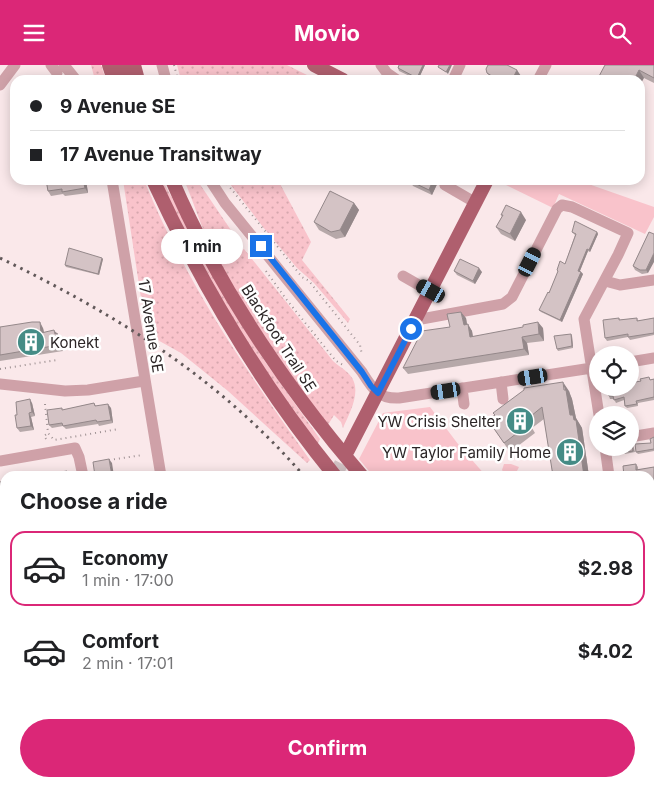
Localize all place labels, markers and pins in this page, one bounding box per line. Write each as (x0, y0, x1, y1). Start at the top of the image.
building icon: Konekt (16, 327, 46, 357)
place label: Konekt (50, 333, 99, 352)
building icon: YW Crisis Shelter (505, 406, 535, 436)
place label: YW Crisis Shelter (377, 412, 501, 431)
building icon: YW Taylor Family Home (555, 437, 585, 467)
place label: YW Taylor Family Home (382, 443, 551, 462)

